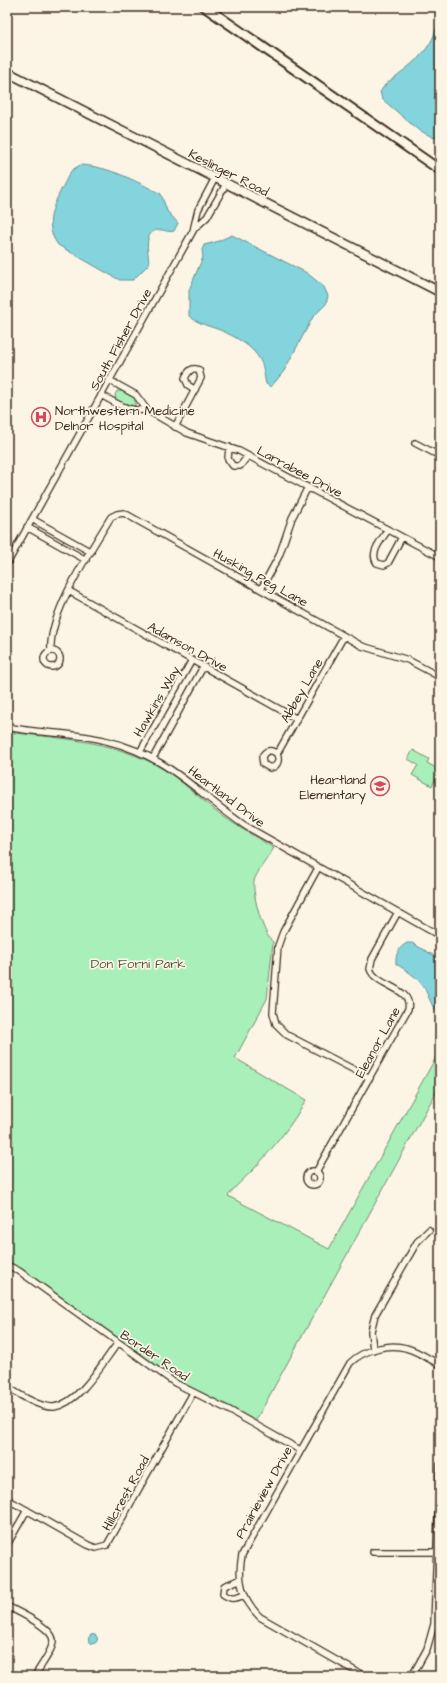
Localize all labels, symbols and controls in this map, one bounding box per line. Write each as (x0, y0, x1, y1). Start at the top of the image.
street label: Keslinger Road (185, 145, 272, 202)
street label: South Fisher Drive (85, 285, 156, 394)
place label: Northwestern Medicine Delnor Hospital (55, 402, 195, 435)
hospital icon: Northwestern Medicine Delnor Hospital (30, 406, 52, 428)
street label: Larrabee Drive (254, 442, 345, 502)
street label: Husking Peg Lane (209, 544, 311, 612)
street label: Adamson Drive (144, 618, 231, 676)
street label: Abbey Lane (276, 655, 328, 726)
street label: Hawkins Way (129, 663, 185, 741)
street label: Heartland Drive (184, 762, 269, 832)
place label: Heartland Elementary (299, 771, 366, 805)
school or university icon: Heartland Elementary (369, 775, 391, 797)
park label: Don Forni Park (91, 955, 185, 973)
street label: Eleanor Lane (351, 1004, 405, 1081)
street label: Border Road (116, 1326, 193, 1386)
street label: Prairieview Drive (231, 1443, 297, 1542)
street label: Hillcrest Road (98, 1452, 154, 1534)

